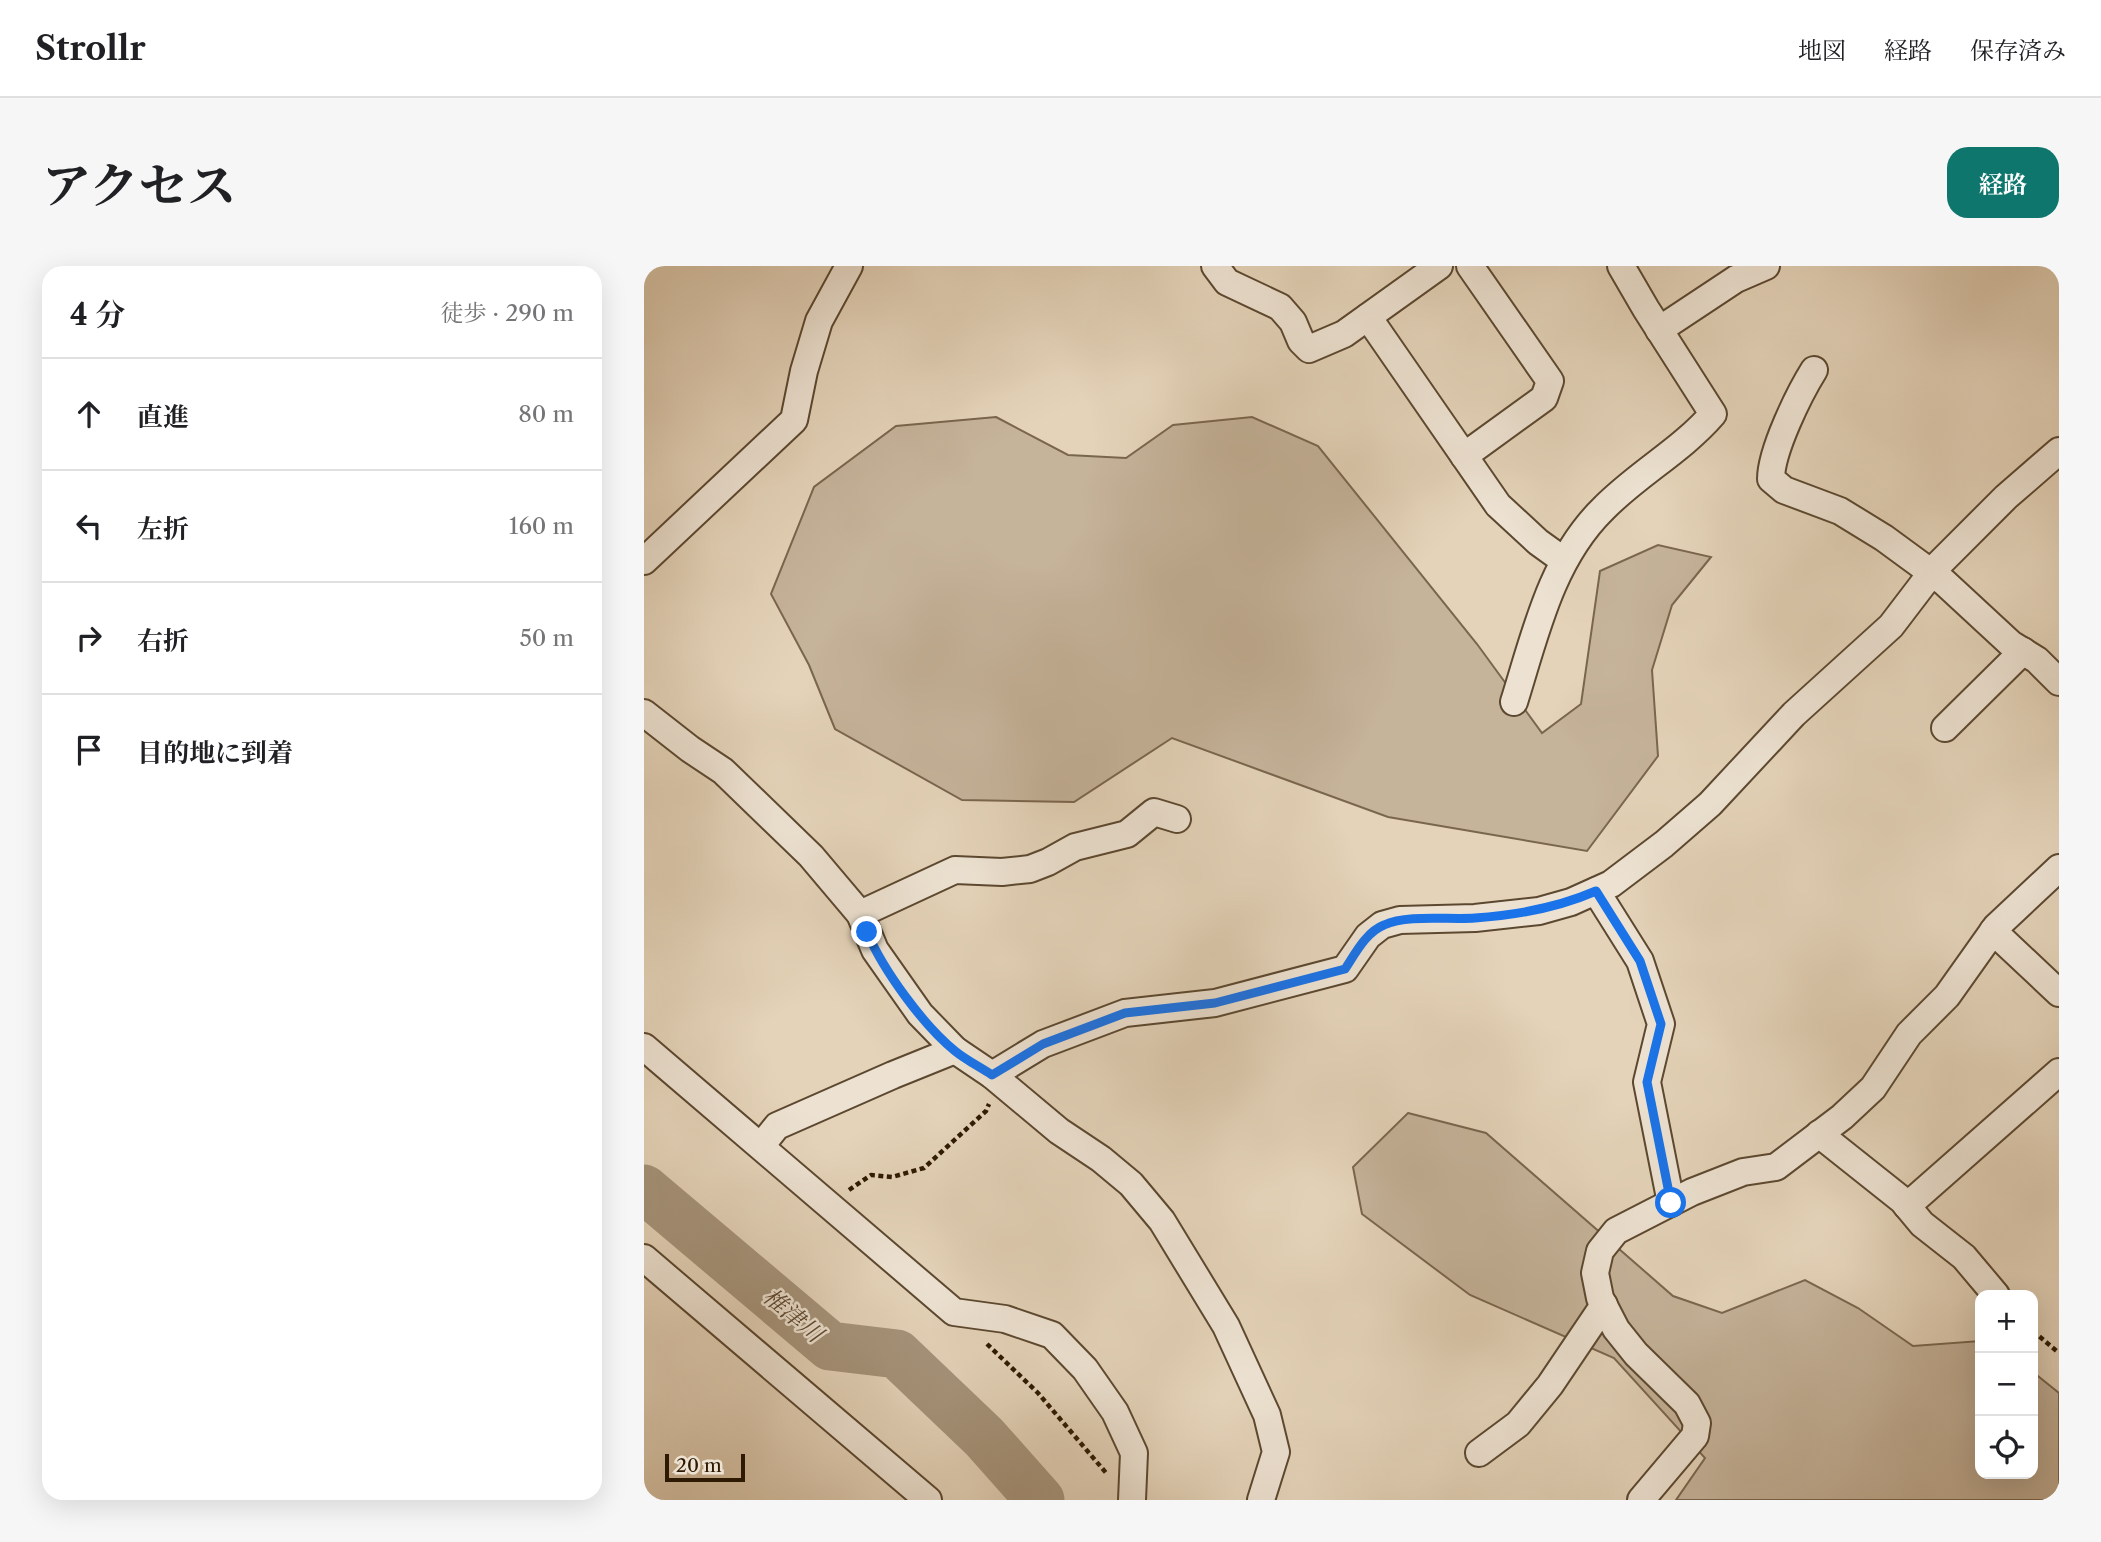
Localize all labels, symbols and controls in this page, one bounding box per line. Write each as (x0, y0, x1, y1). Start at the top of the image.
text: Strollr (35, 28, 146, 69)
text: 地図 (1798, 36, 1846, 65)
text: 経路 (1884, 36, 1932, 65)
text: 保存済み (1970, 36, 2066, 65)
button: 経路 (1947, 147, 2059, 218)
text: アクセス (42, 155, 237, 216)
text: 4 分 (70, 296, 125, 333)
text: 徒歩 · 290 m (440, 299, 574, 327)
icon: ahead (70, 395, 108, 433)
text: 80 m (518, 400, 574, 428)
text: 直進 (137, 401, 189, 433)
icon: left (70, 507, 108, 545)
text: 160 m (509, 512, 574, 540)
text: 左折 (137, 513, 189, 545)
icon: right (70, 619, 108, 657)
text: 50 m (519, 624, 574, 652)
text: 右折 (137, 625, 189, 657)
icon: arrive (70, 731, 108, 769)
text: 目的地に到着 (137, 737, 293, 769)
route end (851, 916, 882, 947)
route start (1655, 1187, 1686, 1218)
water label: 椎津川 (758, 1282, 831, 1350)
map controls (1975, 1290, 2038, 1479)
button: + (1975, 1290, 2038, 1353)
button: − (1975, 1353, 2038, 1416)
button: locate (1975, 1416, 2038, 1479)
scale bar (665, 1451, 746, 1483)
text: 20 m (676, 1454, 722, 1477)

